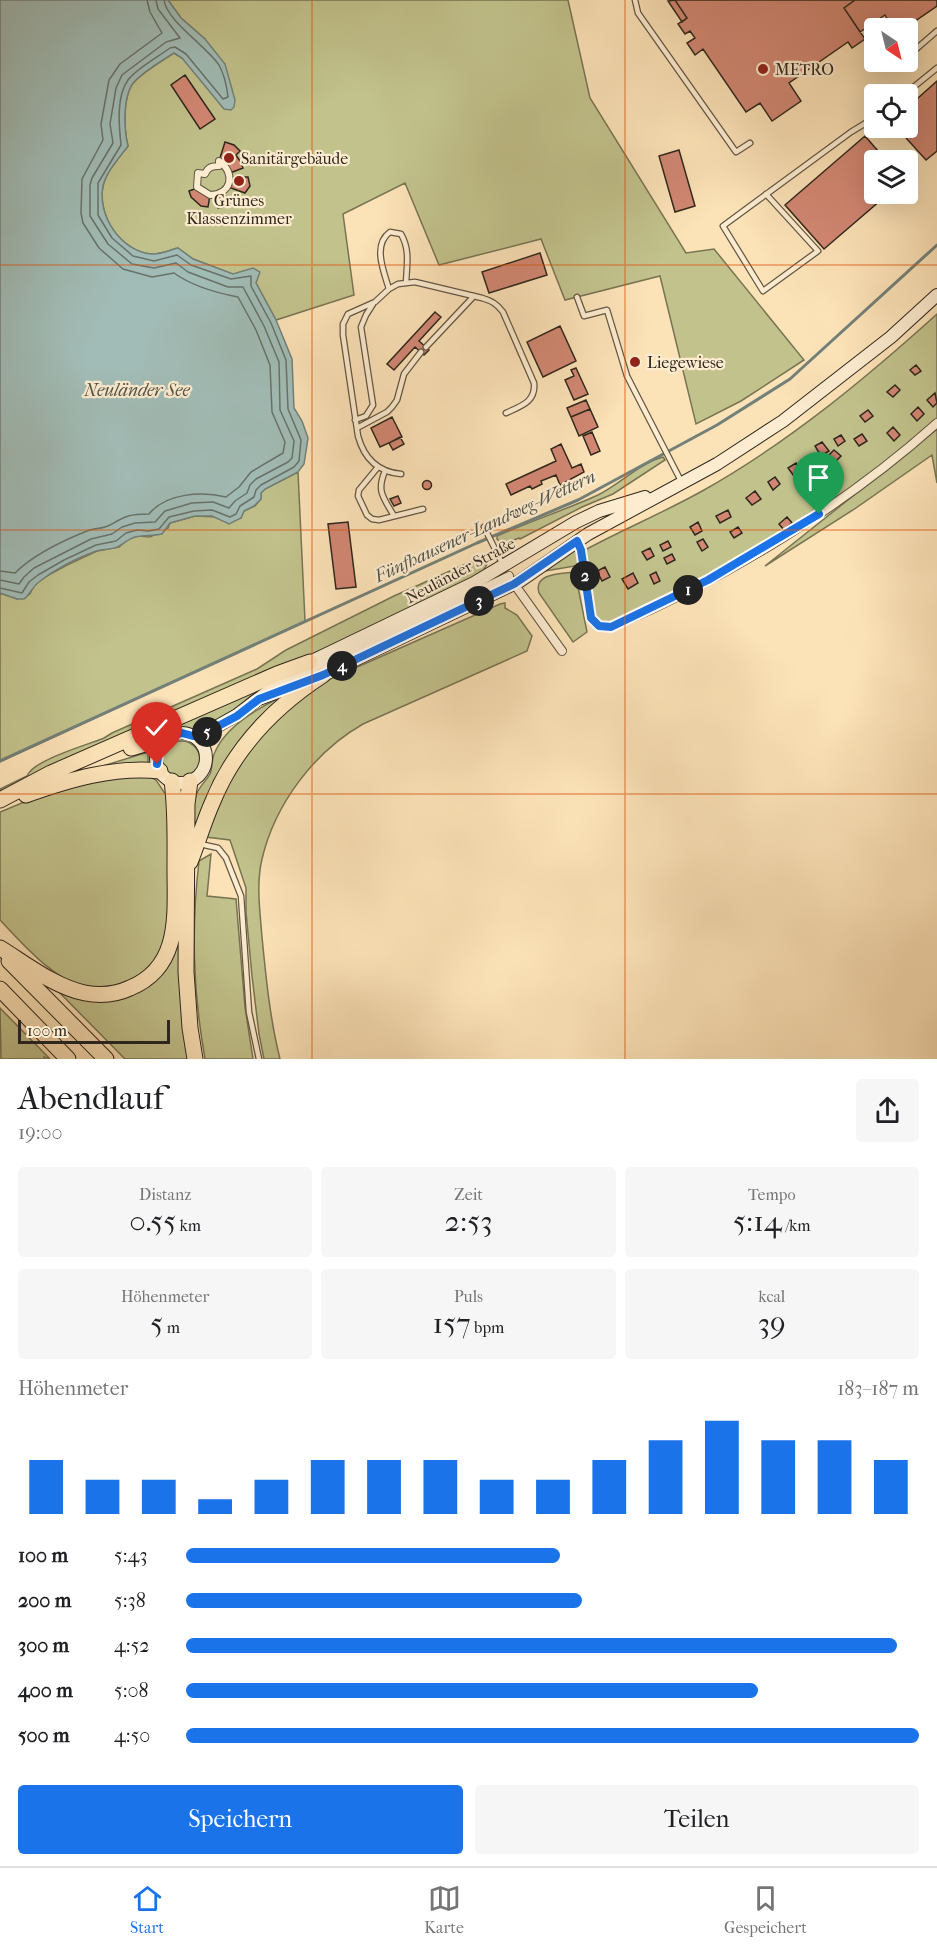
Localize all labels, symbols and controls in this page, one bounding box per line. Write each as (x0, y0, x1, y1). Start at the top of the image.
north arrow (864, 18, 918, 72)
map controls (864, 18, 918, 204)
place label: METRO (775, 60, 834, 79)
marker: METRO (756, 62, 770, 76)
button: locate (864, 84, 918, 138)
place label: Sanitärgebäude (241, 149, 348, 168)
button: layers (864, 150, 918, 204)
marker: Sanitärgebäude (222, 151, 236, 165)
marker: Grünes Klassenzimmer (232, 174, 246, 188)
place label: Grünes Klassenzimmer (186, 191, 292, 228)
place label: Liegewiese (647, 353, 724, 372)
marker: Liegewiese (628, 355, 642, 369)
water label: Neuländer See (83, 380, 191, 401)
pin (793, 452, 844, 514)
icon: arrive (802, 461, 835, 494)
water label: Fünfhausener-Landweg-Wettern (370, 466, 599, 587)
street label: Neuländer Straße (402, 533, 518, 607)
pin: 2 (570, 561, 600, 591)
text: 2 (581, 566, 589, 585)
pin: 1 (673, 575, 703, 605)
text: 1 (685, 580, 691, 599)
pin: 3 (464, 586, 494, 616)
text: 3 (476, 591, 482, 610)
pin: 4 (327, 651, 357, 681)
text: 4 (337, 656, 347, 675)
pin (131, 702, 182, 764)
icon: check (140, 711, 173, 744)
pin: 5 (192, 717, 222, 747)
text: 5 (204, 722, 210, 741)
scale bar (18, 1017, 170, 1044)
text: 100 m (27, 1021, 67, 1040)
text: Abendlauf (18, 1079, 164, 1118)
button: share (856, 1079, 919, 1142)
text: 19:00 (18, 1121, 63, 1144)
text: Distanz (139, 1185, 191, 1204)
text: Zeit (454, 1185, 483, 1204)
text: Tempo (748, 1185, 796, 1204)
text: 0.55 (129, 1204, 176, 1239)
text: 2:53 (445, 1204, 492, 1239)
text: 5:14 (733, 1204, 782, 1239)
text: km (176, 1216, 201, 1235)
text: /km (782, 1216, 811, 1235)
text: Höhenmeter (121, 1287, 209, 1306)
text: Puls (454, 1287, 483, 1306)
text: kcal (758, 1287, 785, 1306)
text: 5 (150, 1306, 163, 1341)
text: 157 (433, 1306, 471, 1341)
text: 39 (758, 1306, 786, 1341)
text: m (163, 1318, 180, 1337)
text: bpm (471, 1318, 504, 1337)
text: Höhenmeter (18, 1377, 128, 1400)
text: 183–187 m (837, 1377, 919, 1400)
text: 100 m (18, 1544, 68, 1567)
text: 5:43 (114, 1544, 148, 1567)
text: 200 m (18, 1589, 71, 1612)
text: 5:38 (114, 1589, 146, 1612)
text: 300 m (18, 1634, 69, 1657)
text: 4:52 (114, 1634, 150, 1657)
text: 400 m (18, 1679, 73, 1702)
text: 5:08 (114, 1679, 149, 1702)
text: 500 m (18, 1724, 70, 1747)
text: 4:50 (114, 1724, 150, 1747)
button: Speichern (18, 1785, 463, 1854)
button: Teilen (475, 1785, 919, 1854)
tab: Start (130, 1882, 164, 1937)
tab: Karte (424, 1882, 464, 1937)
tab: Gespeichert (724, 1882, 807, 1937)

